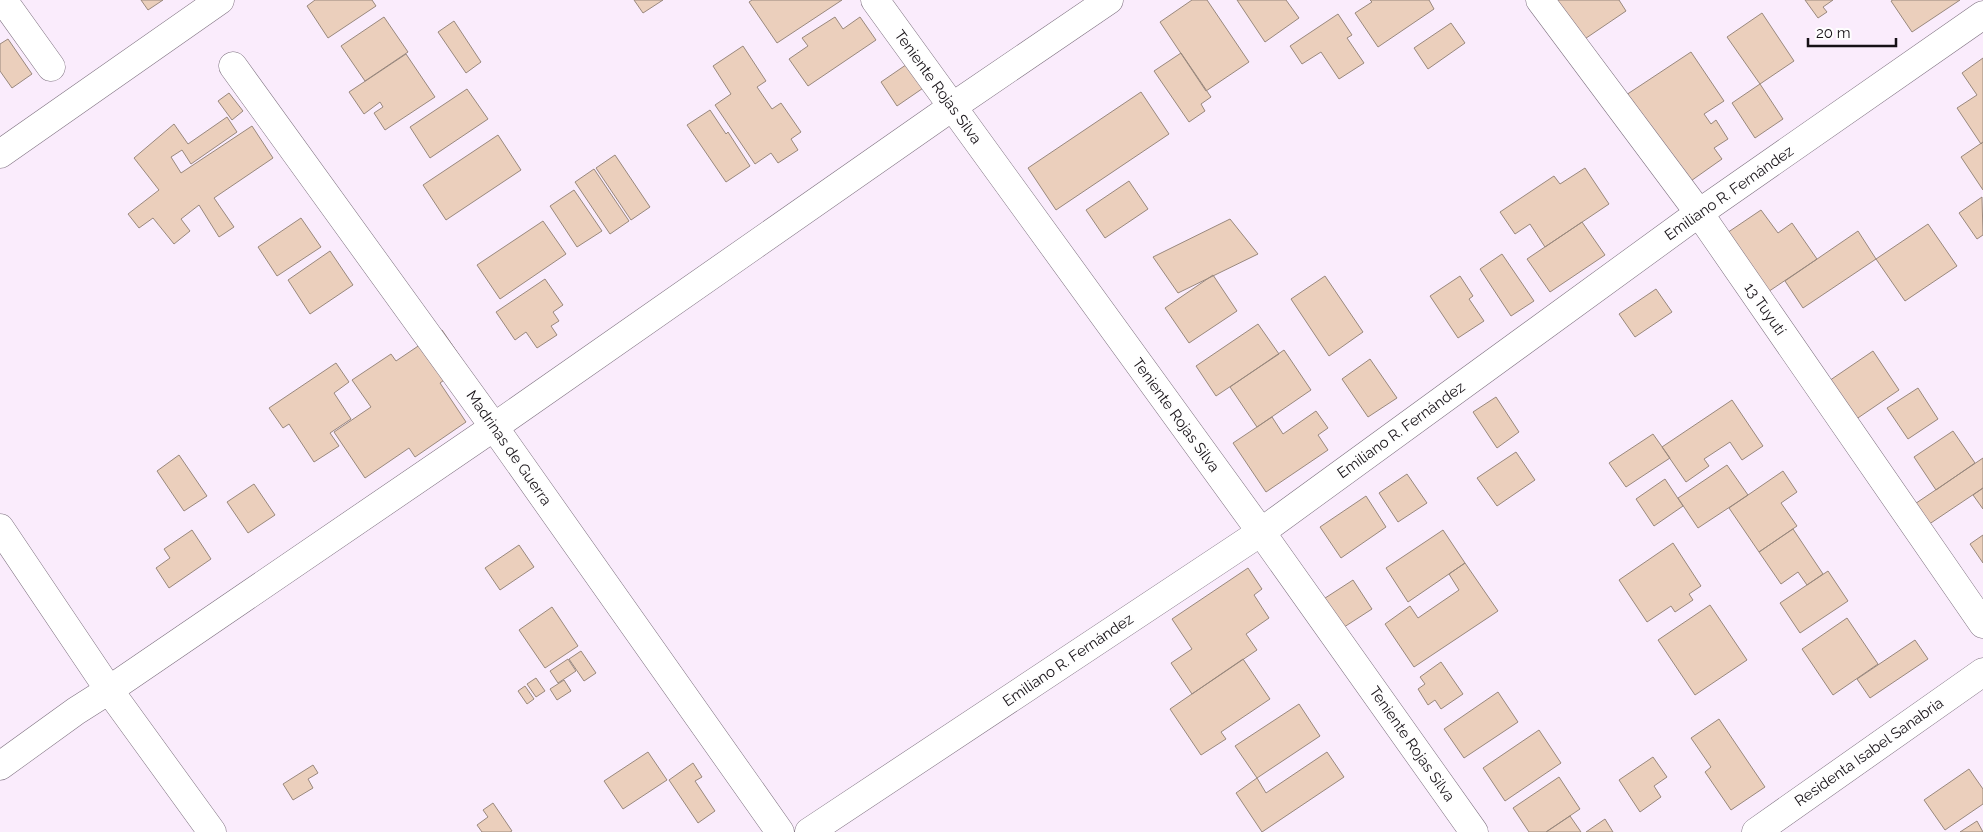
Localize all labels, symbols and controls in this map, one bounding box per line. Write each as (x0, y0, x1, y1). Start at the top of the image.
scale bar (1808, 15, 1896, 47)
text: 20 m (1816, 24, 1851, 42)
street label: Teniente Rojas Silva (891, 26, 985, 148)
street label: Emiliano R. Fernández (1661, 142, 1797, 244)
street label: 13 Tuyutí (1740, 279, 1790, 339)
street label: Teniente Rojas Silva (1129, 354, 1223, 476)
street label: Emiliano R. Fernández (1334, 378, 1468, 482)
street label: Madrinas de Guerra (463, 387, 555, 509)
street label: Emiliano R. Fernández (1000, 610, 1136, 710)
street label: Teniente Rojas Silva (1365, 683, 1459, 805)
street label: Residenta Isabel Sanabria (1791, 694, 1947, 810)

